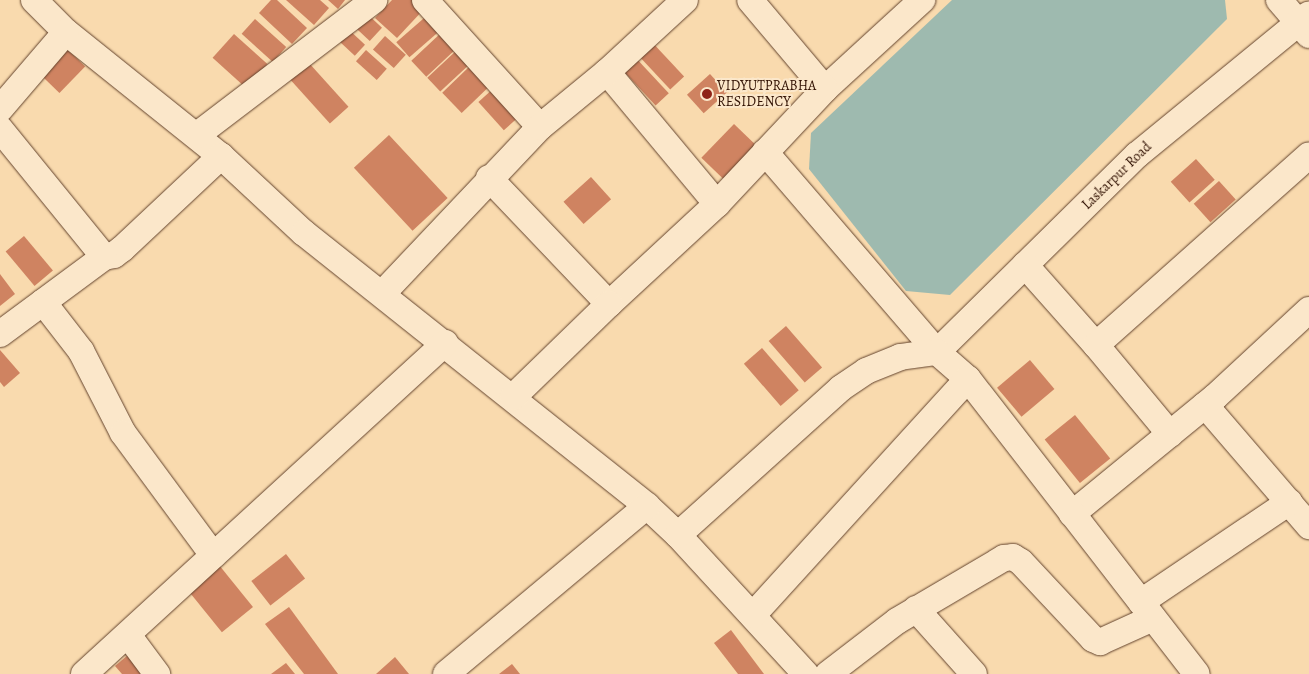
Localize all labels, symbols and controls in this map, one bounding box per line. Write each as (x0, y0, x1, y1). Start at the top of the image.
place label: VIDYUTPRABHA RESIDENCY (717, 78, 816, 110)
marker: VIDYUTPRABHA RESIDENCY (701, 88, 713, 100)
street label: Laskarpur Road (1079, 139, 1155, 213)

